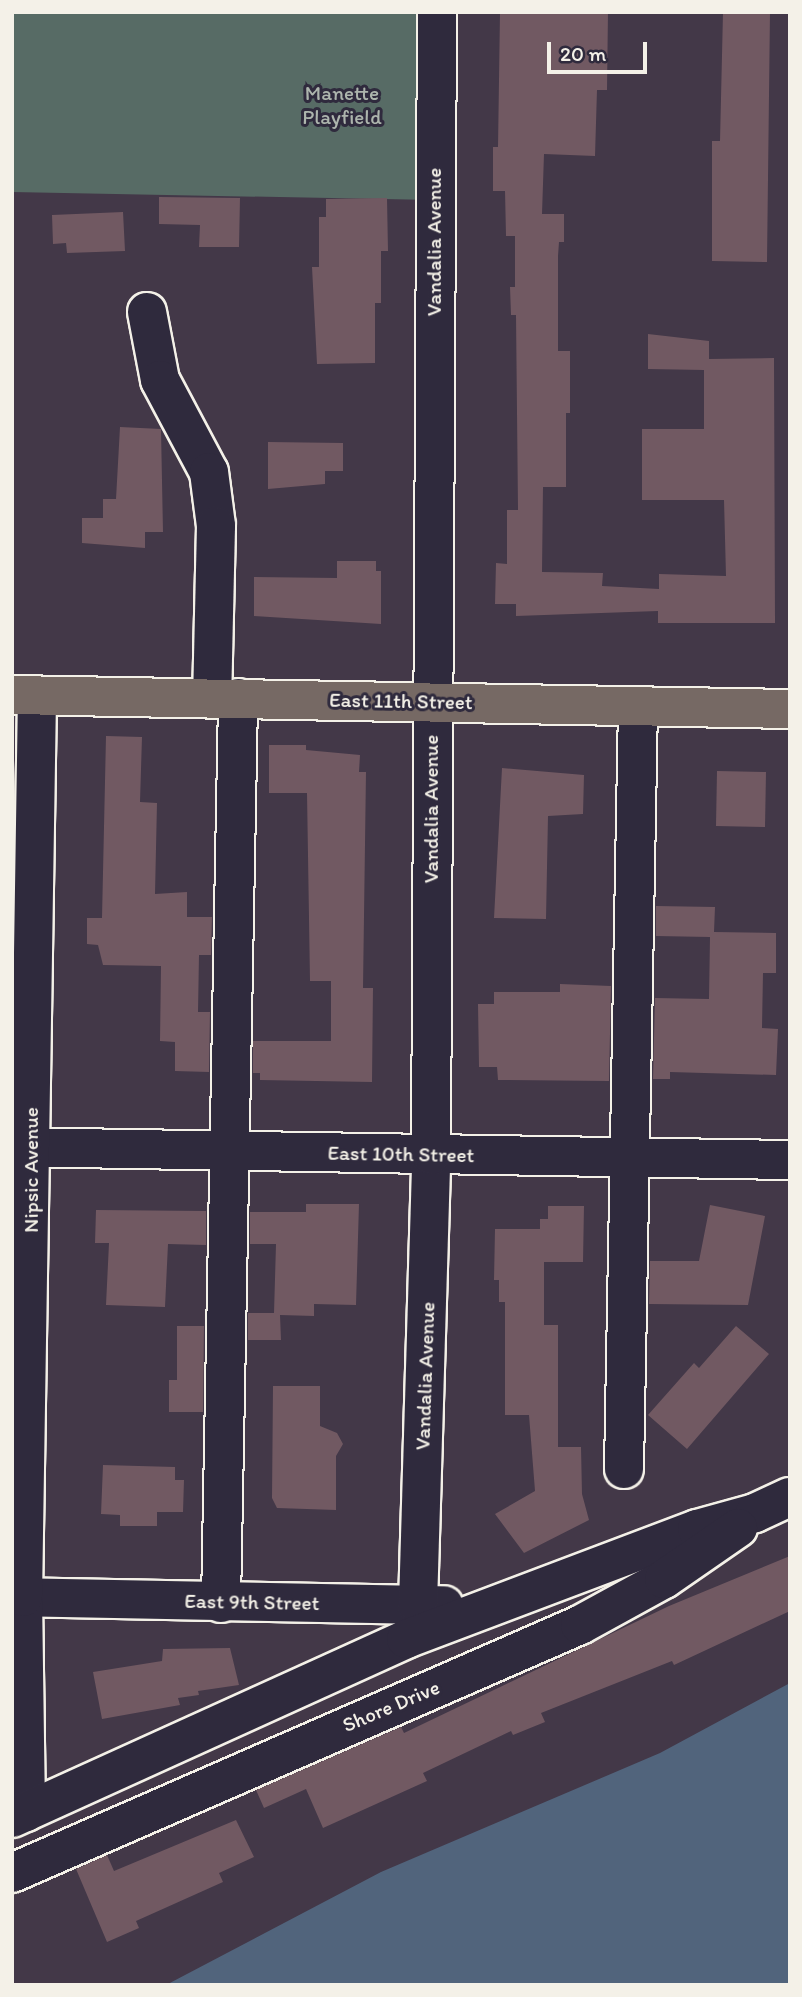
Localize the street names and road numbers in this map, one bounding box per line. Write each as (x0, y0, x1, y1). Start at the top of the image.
street label: Vandalia Avenue (421, 168, 447, 316)
street label: East 11th Street (329, 687, 473, 715)
street label: Vandalia Avenue (418, 735, 444, 883)
street label: Nipsic Avenue (18, 1107, 44, 1233)
street label: East 10th Street (328, 1140, 474, 1168)
street label: Vandalia Avenue (410, 1301, 440, 1451)
street label: East 9th Street (185, 1588, 319, 1616)
street label: Shore Drive (338, 1674, 444, 1738)

